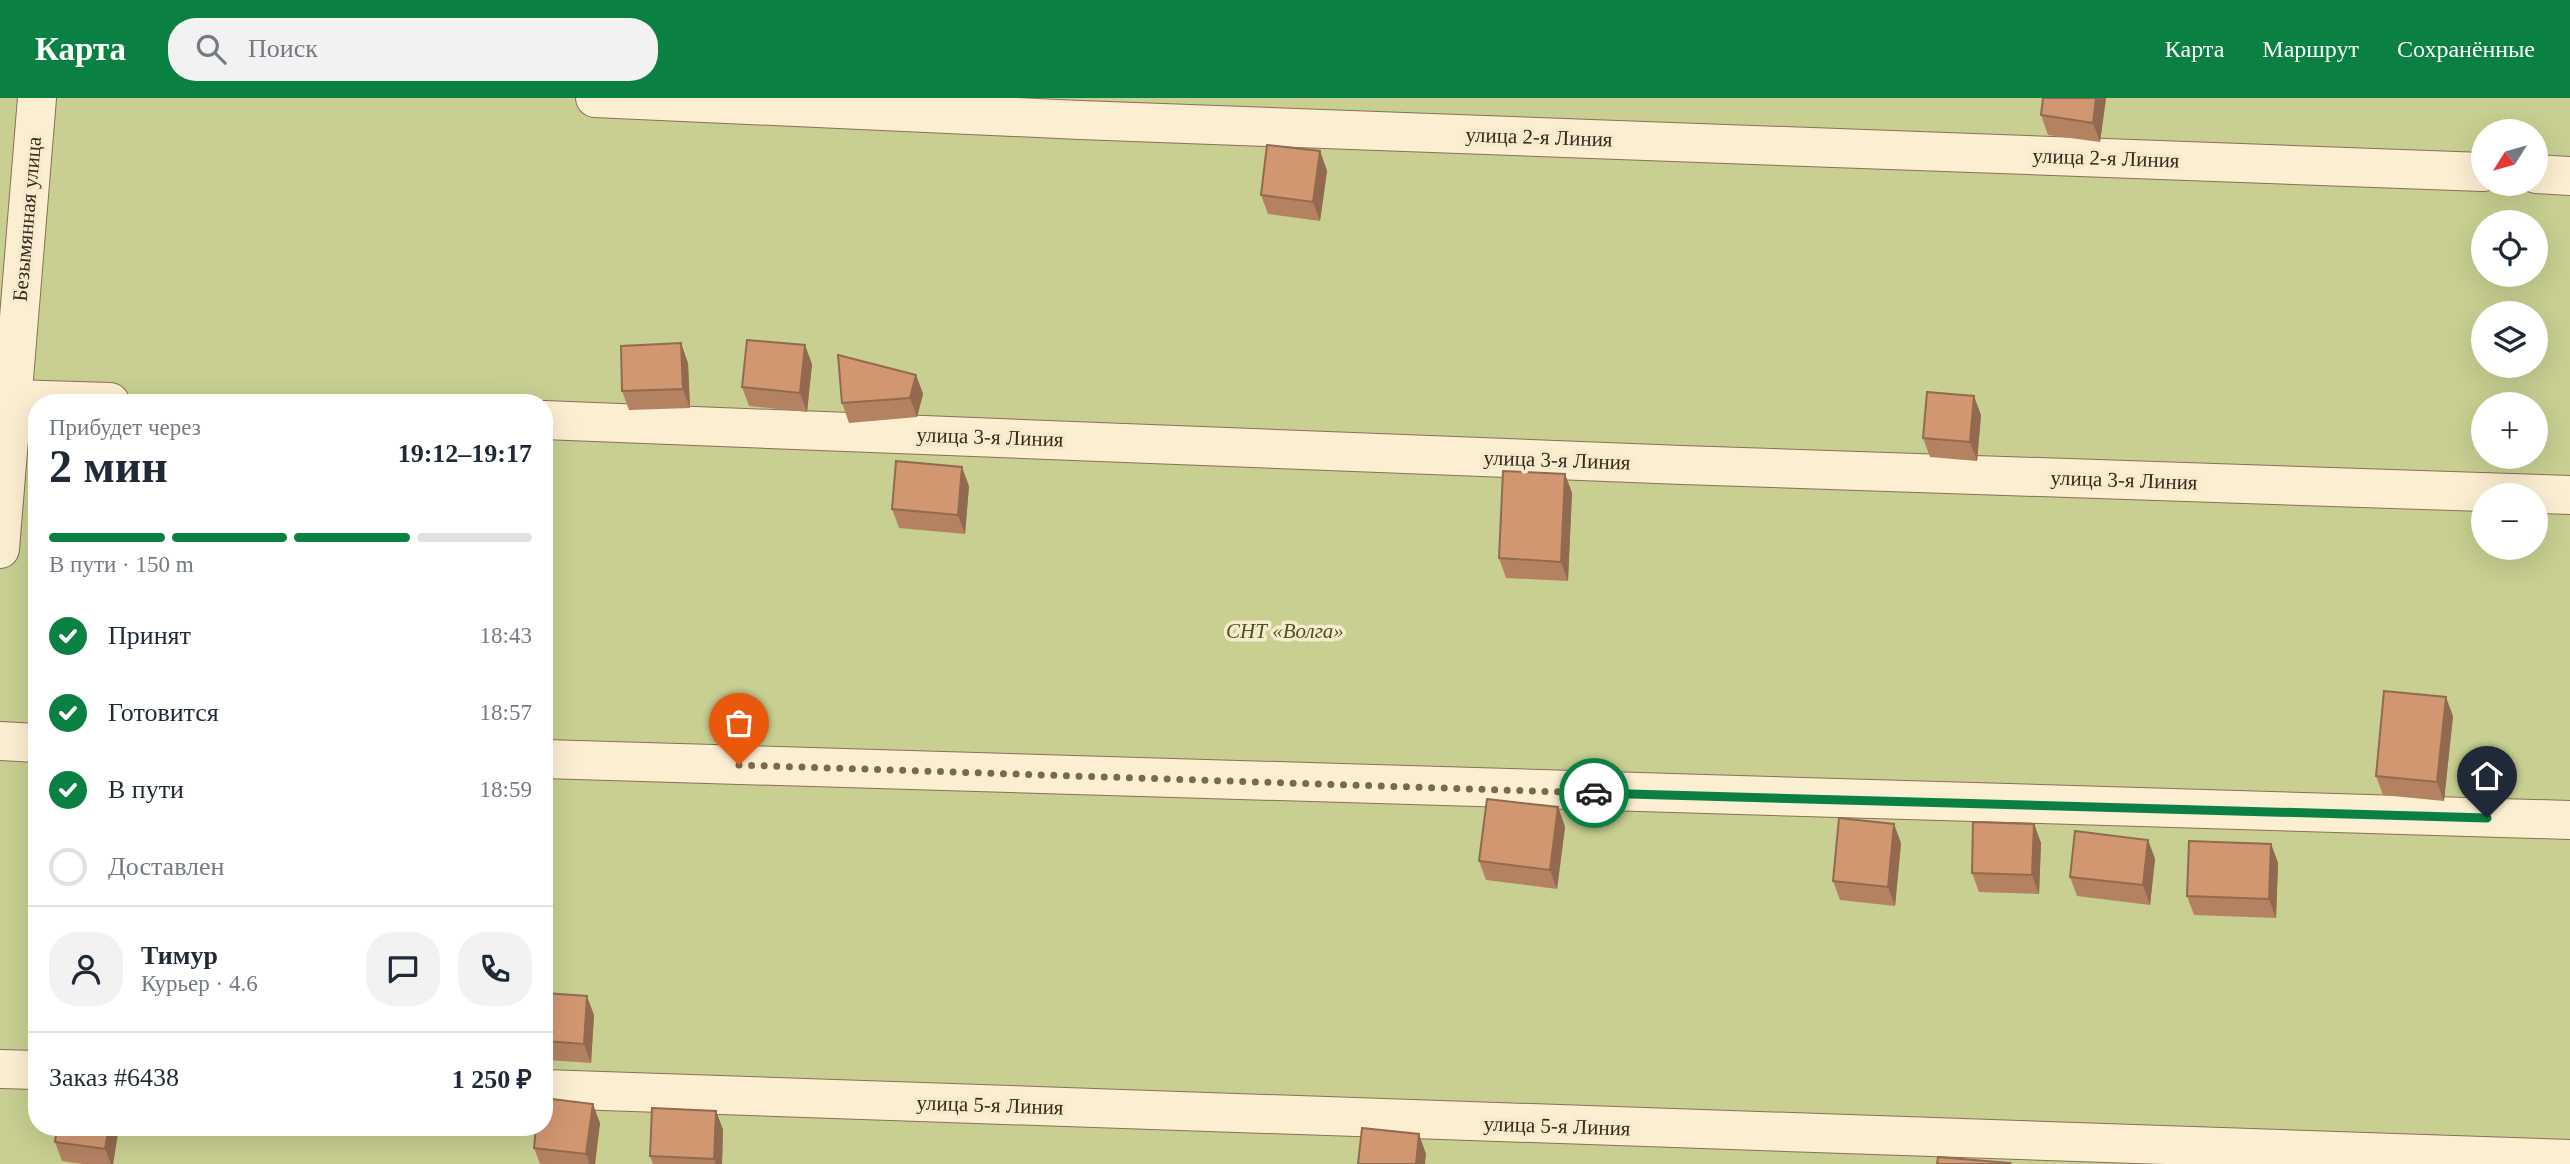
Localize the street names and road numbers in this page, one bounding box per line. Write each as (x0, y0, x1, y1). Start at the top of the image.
street label: улица 2-я Линия (1465, 122, 1613, 152)
street label: Безымянная улица (8, 135, 46, 303)
street label: улица 2-я Линия (2032, 143, 2180, 173)
street label: улица 3-я Линия (916, 422, 1064, 452)
street label: улица 3-я Линия (1483, 445, 1631, 475)
street label: улица 3-я Линия (2050, 465, 2198, 495)
street label: улица 5-я Линия (916, 1090, 1064, 1120)
street label: улица 5-я Линия (1483, 1111, 1631, 1141)

